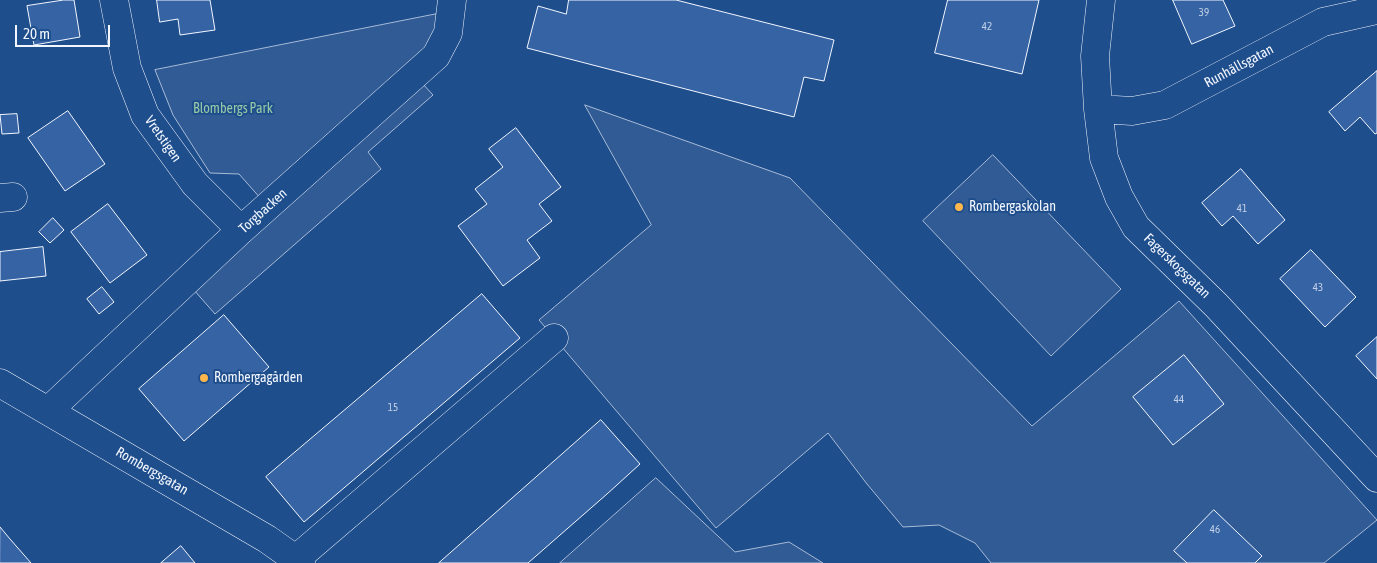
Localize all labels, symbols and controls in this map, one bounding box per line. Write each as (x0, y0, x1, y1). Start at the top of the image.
house number: 39 (1199, 6, 1209, 20)
scale bar (18, 15, 112, 47)
house number: 42 (982, 20, 992, 34)
text: 20 m (23, 25, 50, 42)
street label: Runhällsgatan (1202, 41, 1276, 91)
park label: Blombergs Park (193, 101, 273, 117)
street label: Vretstigen (141, 113, 185, 165)
street label: Torgbacken (235, 185, 291, 237)
place label: Rombergaskolan (969, 199, 1056, 215)
marker: Rombergaskolan (953, 201, 965, 213)
house number: 41 (1237, 202, 1247, 216)
street label: Fagerskogsgatan (1140, 230, 1214, 302)
house number: 43 (1313, 281, 1323, 295)
place label: Rombergagården (214, 370, 303, 386)
marker: Rombergagården (198, 372, 210, 384)
house number: 44 (1174, 393, 1184, 407)
house number: 15 (388, 401, 398, 415)
street label: Rombergsgatan (113, 443, 191, 499)
house number: 46 (1210, 523, 1220, 537)

